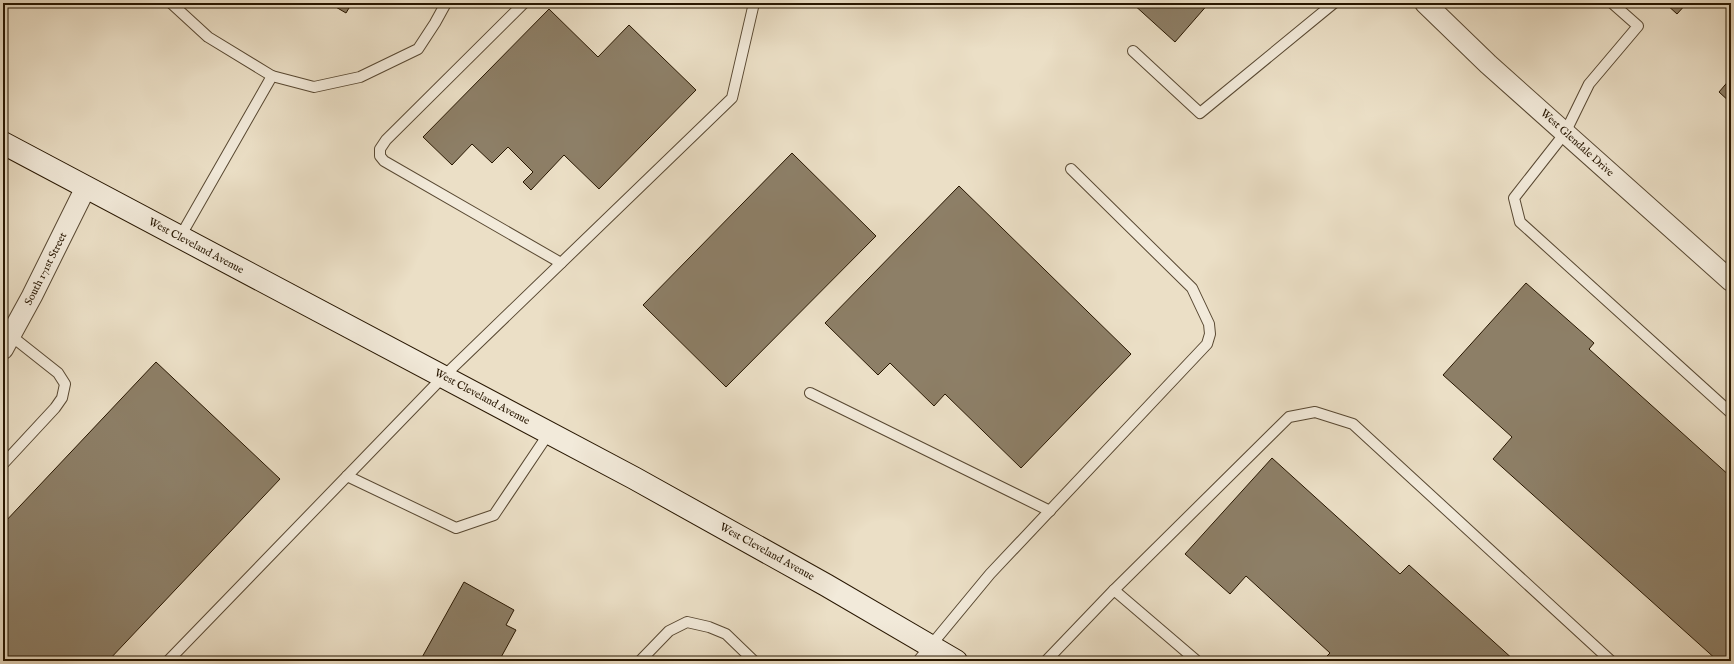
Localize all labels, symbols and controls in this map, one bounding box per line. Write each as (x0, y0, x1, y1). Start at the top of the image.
street label: West Glendale Drive (1537, 106, 1617, 180)
street label: West Cleveland Avenue (146, 215, 246, 277)
street label: South 171st Street (22, 230, 70, 308)
street label: West Cleveland Avenue (432, 366, 532, 428)
street label: West Cleveland Avenue (717, 520, 817, 584)

